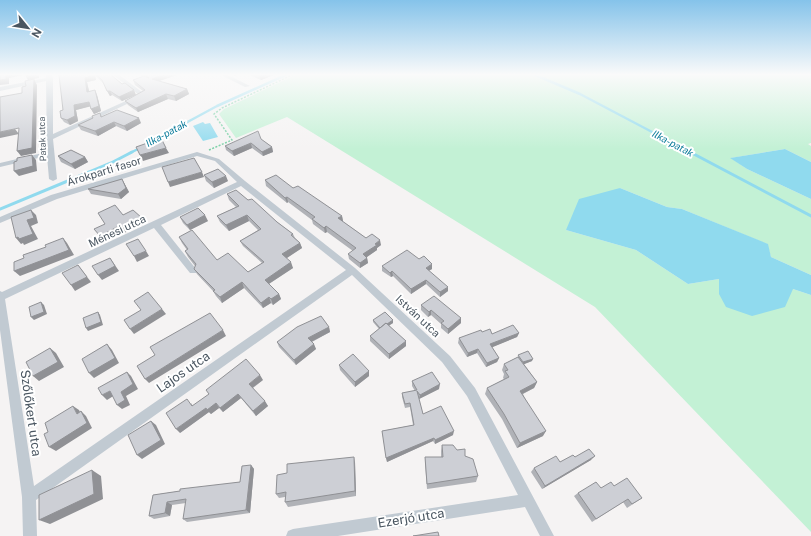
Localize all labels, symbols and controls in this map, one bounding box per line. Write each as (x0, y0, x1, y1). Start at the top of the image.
north arrow (8, 8, 48, 48)
text: N (29, 26, 44, 40)
street label: Patak utca (36, 117, 48, 161)
water label: Ilka-patak (143, 117, 189, 149)
water label: Ilka-patak (650, 127, 696, 159)
street label: Árokparti fasor (65, 153, 143, 188)
street label: Ménesi utca (86, 212, 148, 250)
street label: István utca (393, 293, 443, 339)
street label: Lajos utca (154, 348, 212, 396)
street label: Szőlőkert utca (18, 369, 44, 457)
street label: Ezerjó utca (377, 505, 445, 531)

